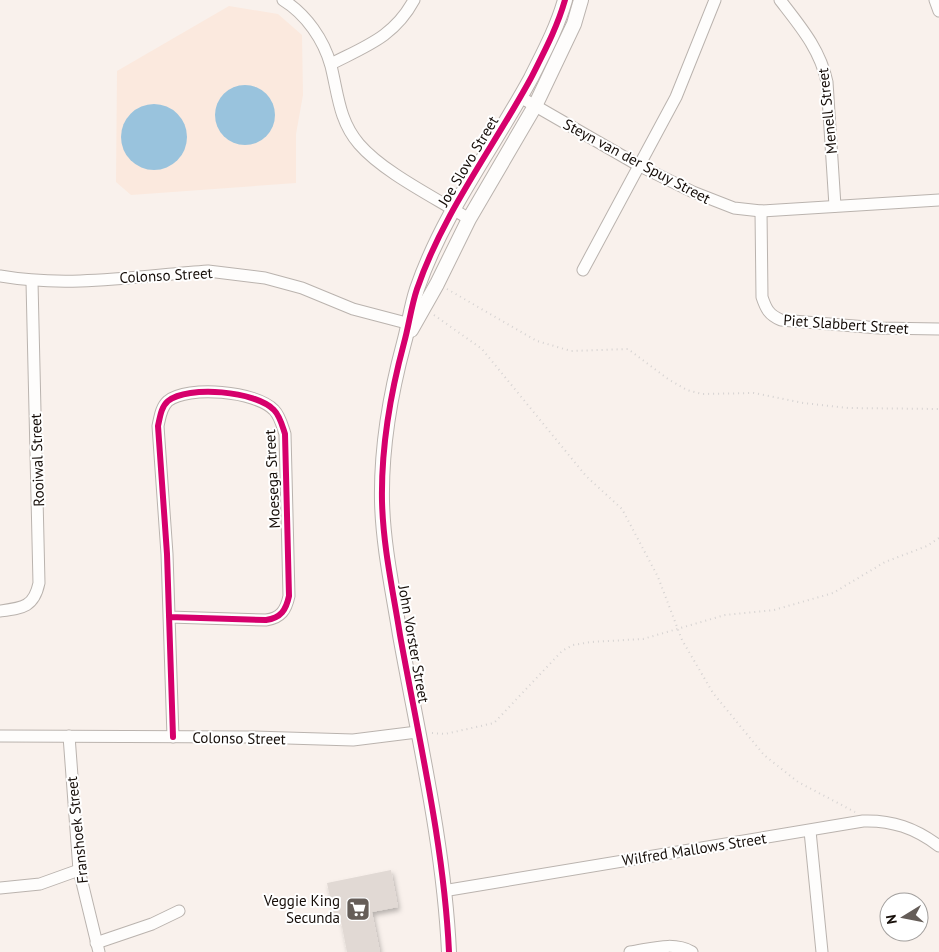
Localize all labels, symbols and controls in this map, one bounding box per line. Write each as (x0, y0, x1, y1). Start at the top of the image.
street label: Menell Street (813, 67, 841, 155)
street label: Joe Slovo Street (433, 113, 502, 210)
street label: Steyn van der Spuy Street (560, 114, 714, 208)
street label: Colonso Street (119, 263, 213, 287)
street label: Piet Slabbert Street (783, 310, 909, 338)
street label: Rooiwal Street (26, 413, 48, 507)
street label: Moesega Street (260, 429, 284, 529)
street label: John Vorster Street (394, 583, 434, 704)
street label: Colonso Street (192, 728, 286, 748)
street label: Franshoek Street (62, 775, 92, 885)
street label: Wilfred Mallows Street (620, 828, 768, 870)
place label: Veggie King Secunda (263, 891, 340, 927)
north arrow (879, 892, 929, 942)
supermarket icon: Veggie King Secunda (345, 896, 371, 922)
text: N (882, 913, 901, 925)

